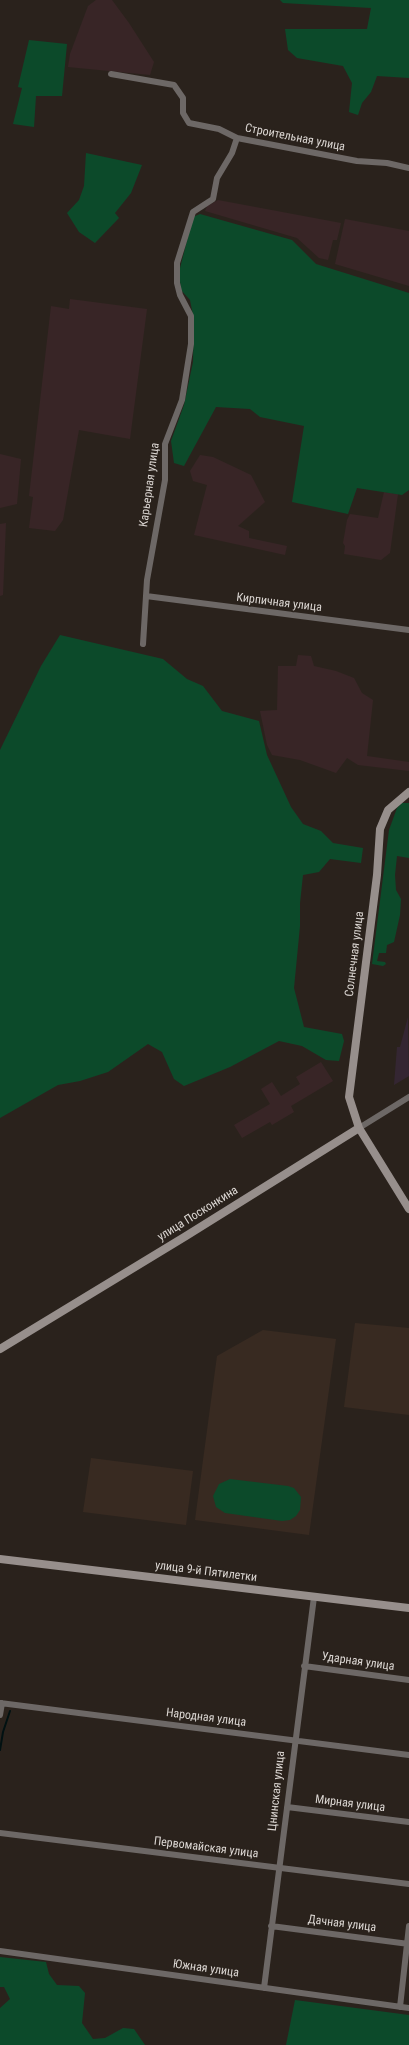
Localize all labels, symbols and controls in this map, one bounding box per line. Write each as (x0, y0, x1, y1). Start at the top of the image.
street label: Строительная улица (244, 121, 346, 155)
street label: Карьерная улица (137, 442, 163, 528)
street label: Кирпичная улица (235, 591, 323, 615)
street label: Солнечная улица (343, 911, 367, 997)
street label: улица Посконкина (155, 1183, 241, 1245)
street label: улица 9-й Пятилетки (154, 1559, 258, 1585)
street label: Ударная улица (321, 1650, 395, 1674)
street label: Народная улица (165, 1706, 247, 1730)
street label: Цнинская улица (266, 1750, 288, 1832)
street label: Мирная улица (314, 1793, 386, 1815)
street label: Первомайская улица (153, 1834, 259, 1862)
street label: Дачная улица (307, 1913, 377, 1935)
street label: Южная улица (172, 1957, 240, 1981)

